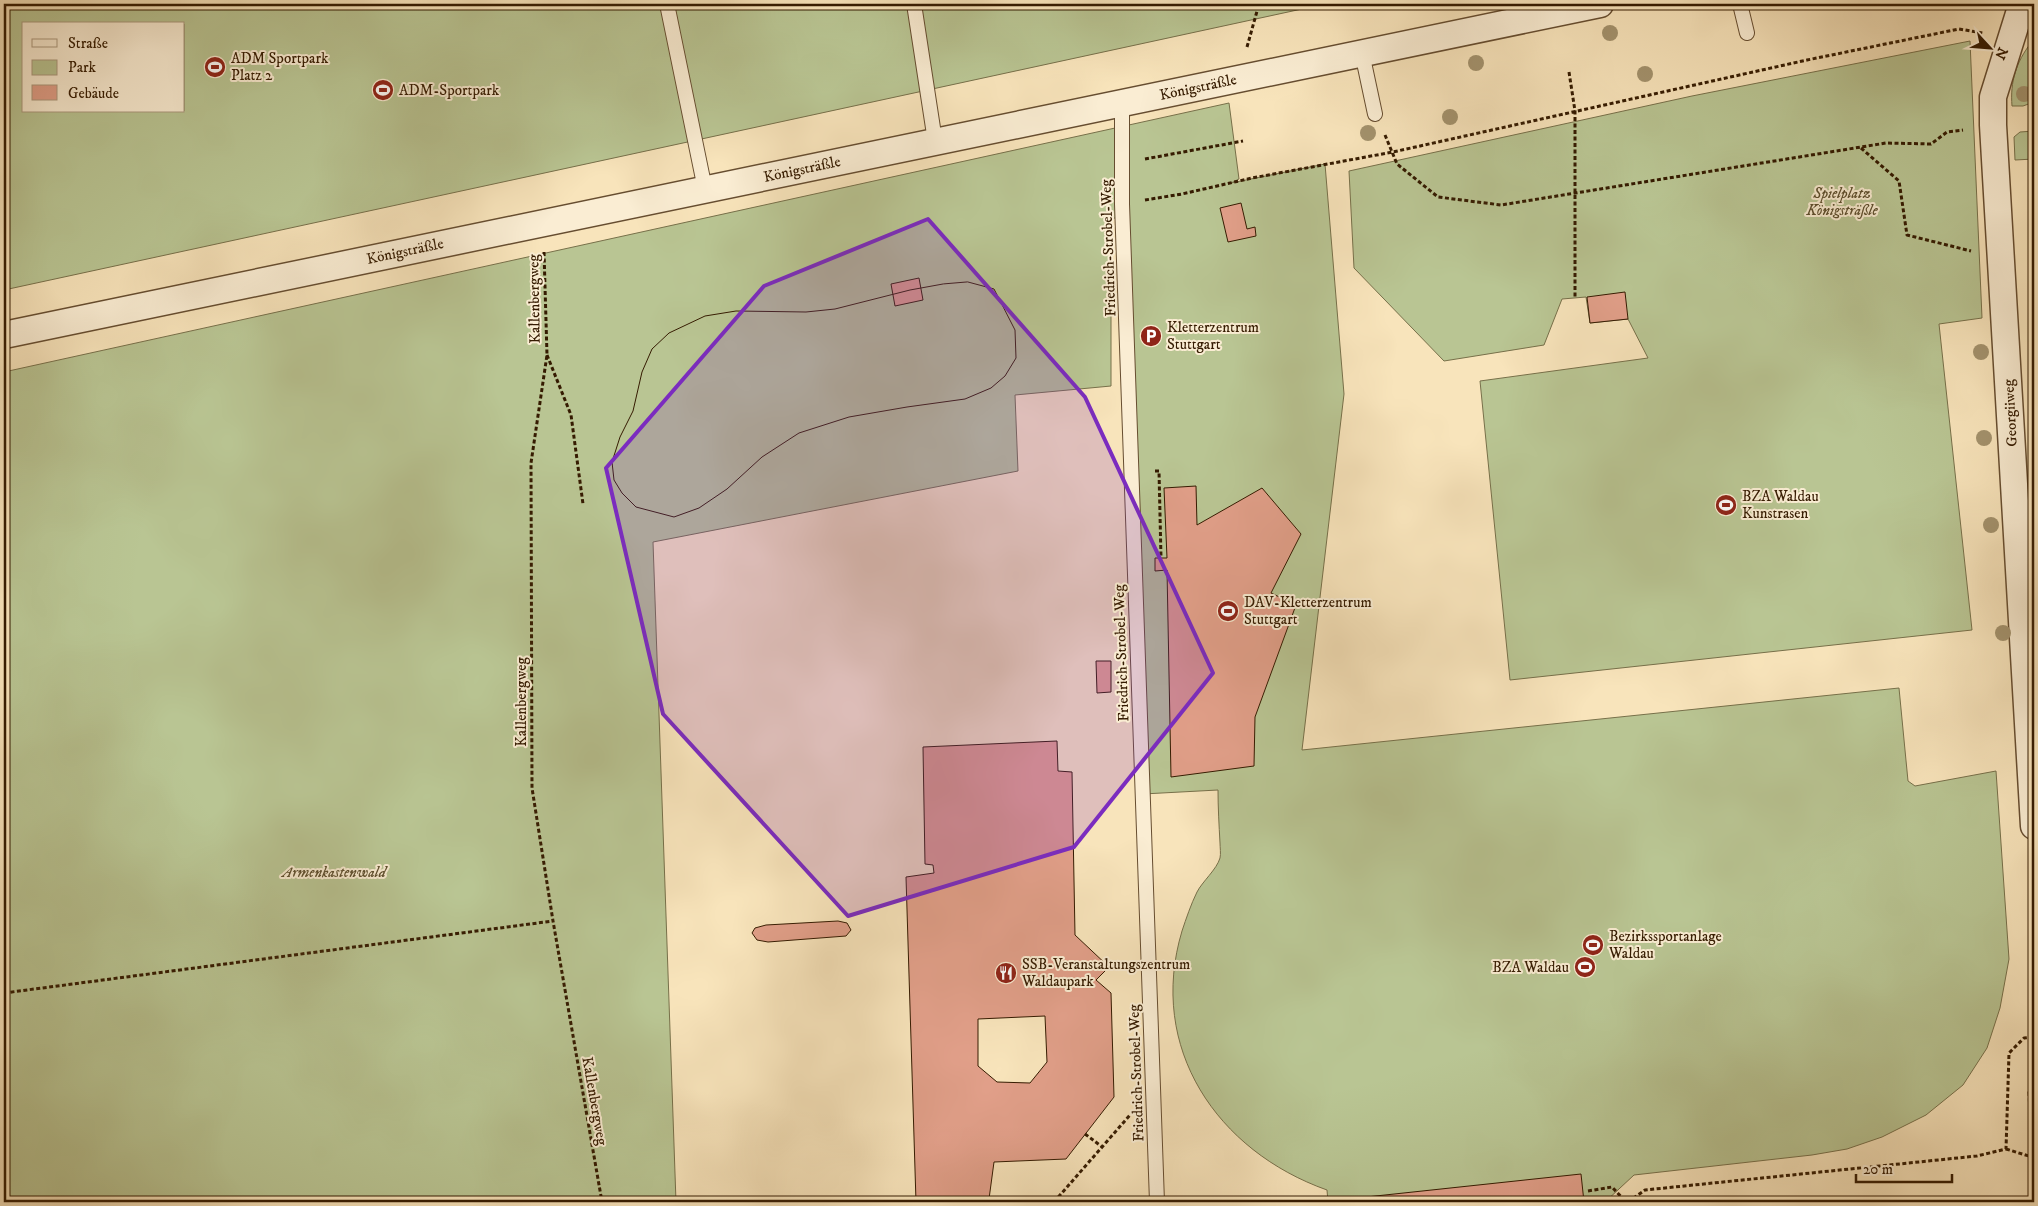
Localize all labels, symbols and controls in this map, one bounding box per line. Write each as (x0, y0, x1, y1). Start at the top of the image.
legend (22, 22, 185, 112)
north arrow (1966, 22, 2016, 72)
text: Straße (68, 34, 108, 53)
text: N (1990, 44, 2011, 63)
place label: ADM Sportpark Platz 2 (231, 49, 329, 85)
sports icon: ADM Sportpark Platz 2 (203, 55, 227, 79)
text: Park (68, 58, 97, 77)
street label: Königsträßle (1158, 70, 1238, 105)
sports icon: ADM-Sportpark (371, 78, 395, 102)
place label: ADM-Sportpark (399, 81, 500, 100)
text: Gebäude (68, 84, 119, 103)
street label: Königsträßle (762, 152, 842, 187)
street label: Friedrich-Strobel-Weg (1097, 178, 1120, 317)
park label: Spielplatz Königsträßle (1805, 184, 1879, 220)
street label: Königsträßle (365, 234, 445, 269)
street label: Kallenbergweg (524, 253, 545, 344)
place label: Kletterzentrum Stuttgart (1167, 318, 1259, 354)
parking icon: Kletterzentrum Stuttgart (1139, 324, 1163, 348)
street label: Georgiiweg (1999, 378, 2022, 447)
place label: BZA Waldau Kunstrasen (1742, 487, 1819, 523)
sports icon: BZA Waldau Kunstrasen (1714, 493, 1738, 517)
street label: Friedrich-Strobel-Weg (1110, 583, 1133, 722)
place label: DAV-Kletterzentrum Stuttgart (1244, 593, 1372, 629)
sports icon: DAV-Kletterzentrum Stuttgart (1216, 599, 1240, 623)
street label: Kallenbergweg (512, 657, 531, 747)
park label: Armenkastenwald (280, 863, 389, 882)
place label: Bezirkssportanlage Waldau (1608, 927, 1722, 963)
sports icon: Bezirkssportanlage Waldau (1581, 933, 1605, 957)
place label: SSB-Veranstaltungszentrum Waldaupark (1021, 955, 1190, 991)
sports icon: BZA Waldau (1573, 955, 1597, 979)
place label: BZA Waldau (1492, 958, 1569, 977)
restaurant icon: SSB-Veranstaltungszentrum Waldaupark (994, 961, 1018, 985)
street label: Friedrich-Strobel-Weg (1125, 1003, 1148, 1142)
street label: Kallenbergweg (577, 1055, 612, 1147)
scale bar (1856, 1151, 1952, 1183)
text: 20 m (1863, 1160, 1893, 1179)

